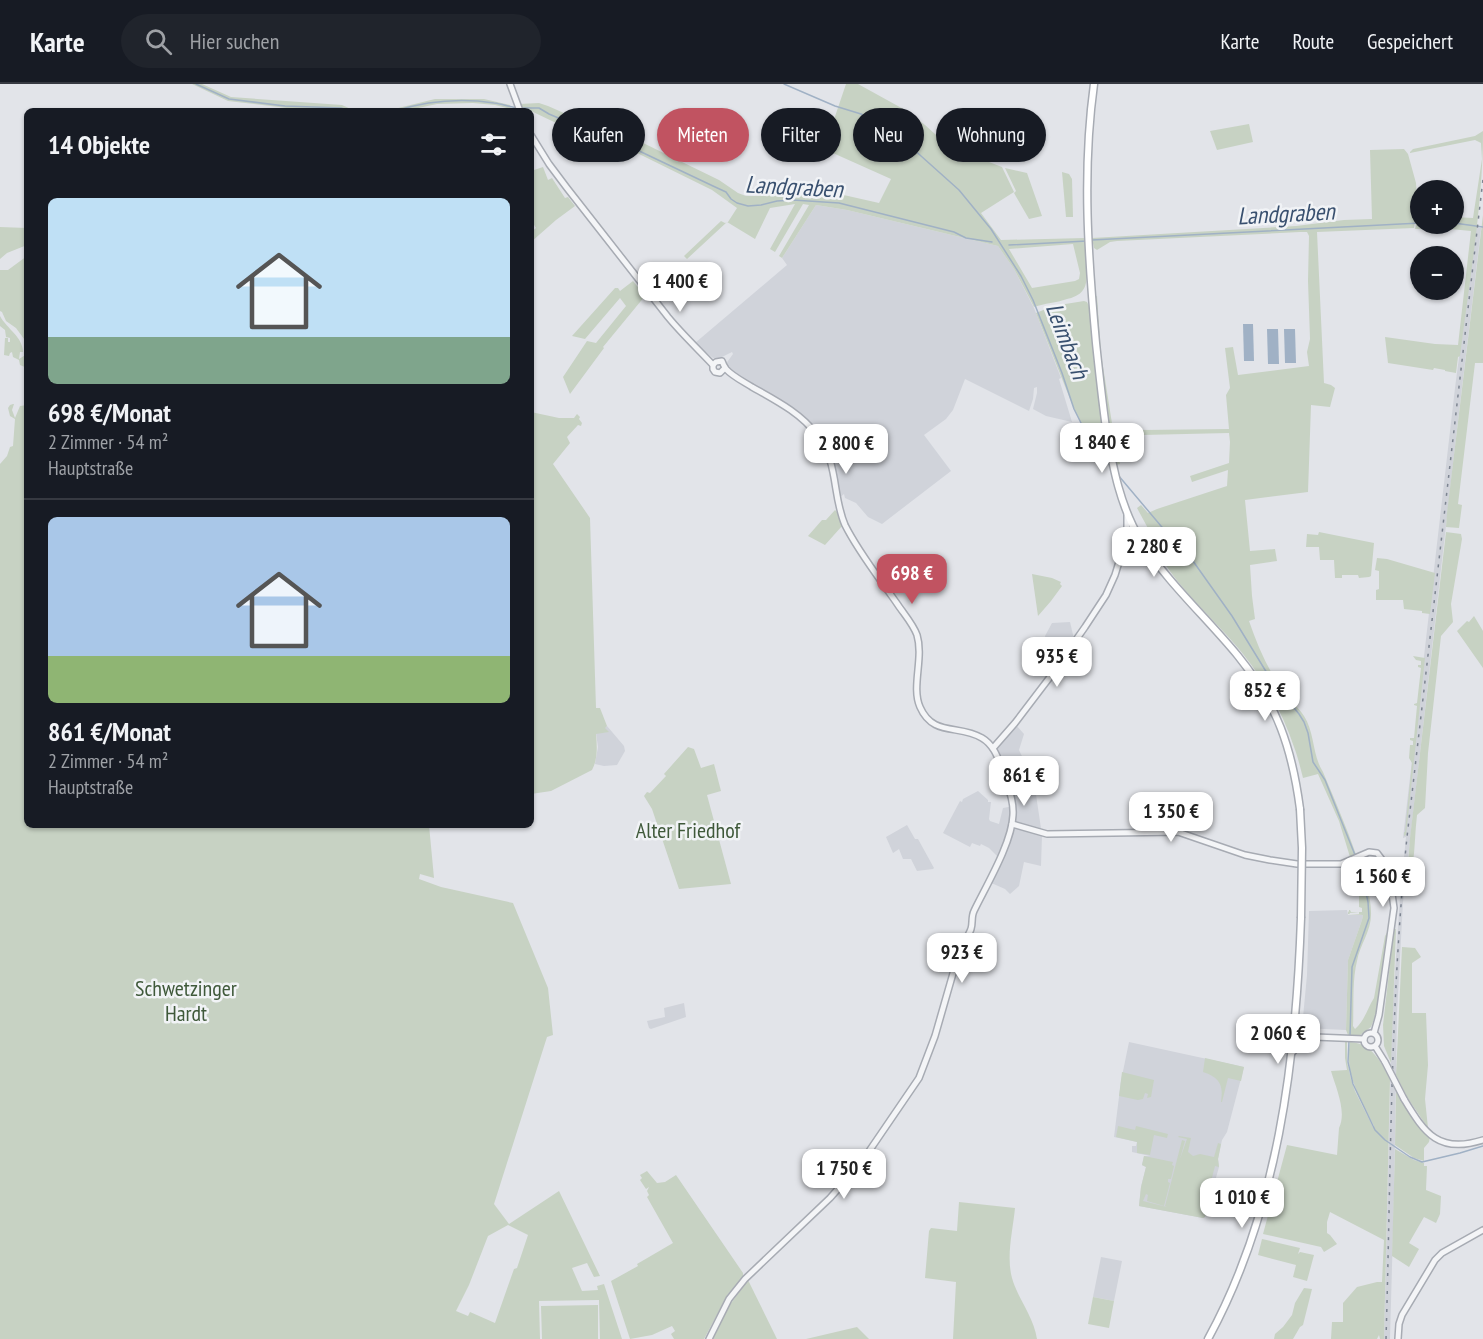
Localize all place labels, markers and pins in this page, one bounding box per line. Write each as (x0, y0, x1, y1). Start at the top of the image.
pin: 1 400 € (625, 262, 735, 313)
pin: 1 840 € (1047, 423, 1157, 474)
pin: 2 800 € (791, 424, 901, 475)
pin: 2 280 € (1099, 527, 1209, 578)
pin: 698 € (870, 554, 954, 605)
pin: 935 € (1015, 637, 1099, 688)
pin: 852 € (1223, 671, 1307, 722)
pin: 861 € (982, 756, 1066, 807)
pin: 1 350 € (1116, 792, 1226, 843)
pin: 1 560 € (1328, 857, 1438, 908)
pin: 923 € (920, 933, 1004, 984)
pin: 2 060 € (1223, 1014, 1333, 1065)
pin: 1 750 € (789, 1149, 899, 1200)
pin: 1 010 € (1187, 1178, 1297, 1229)

